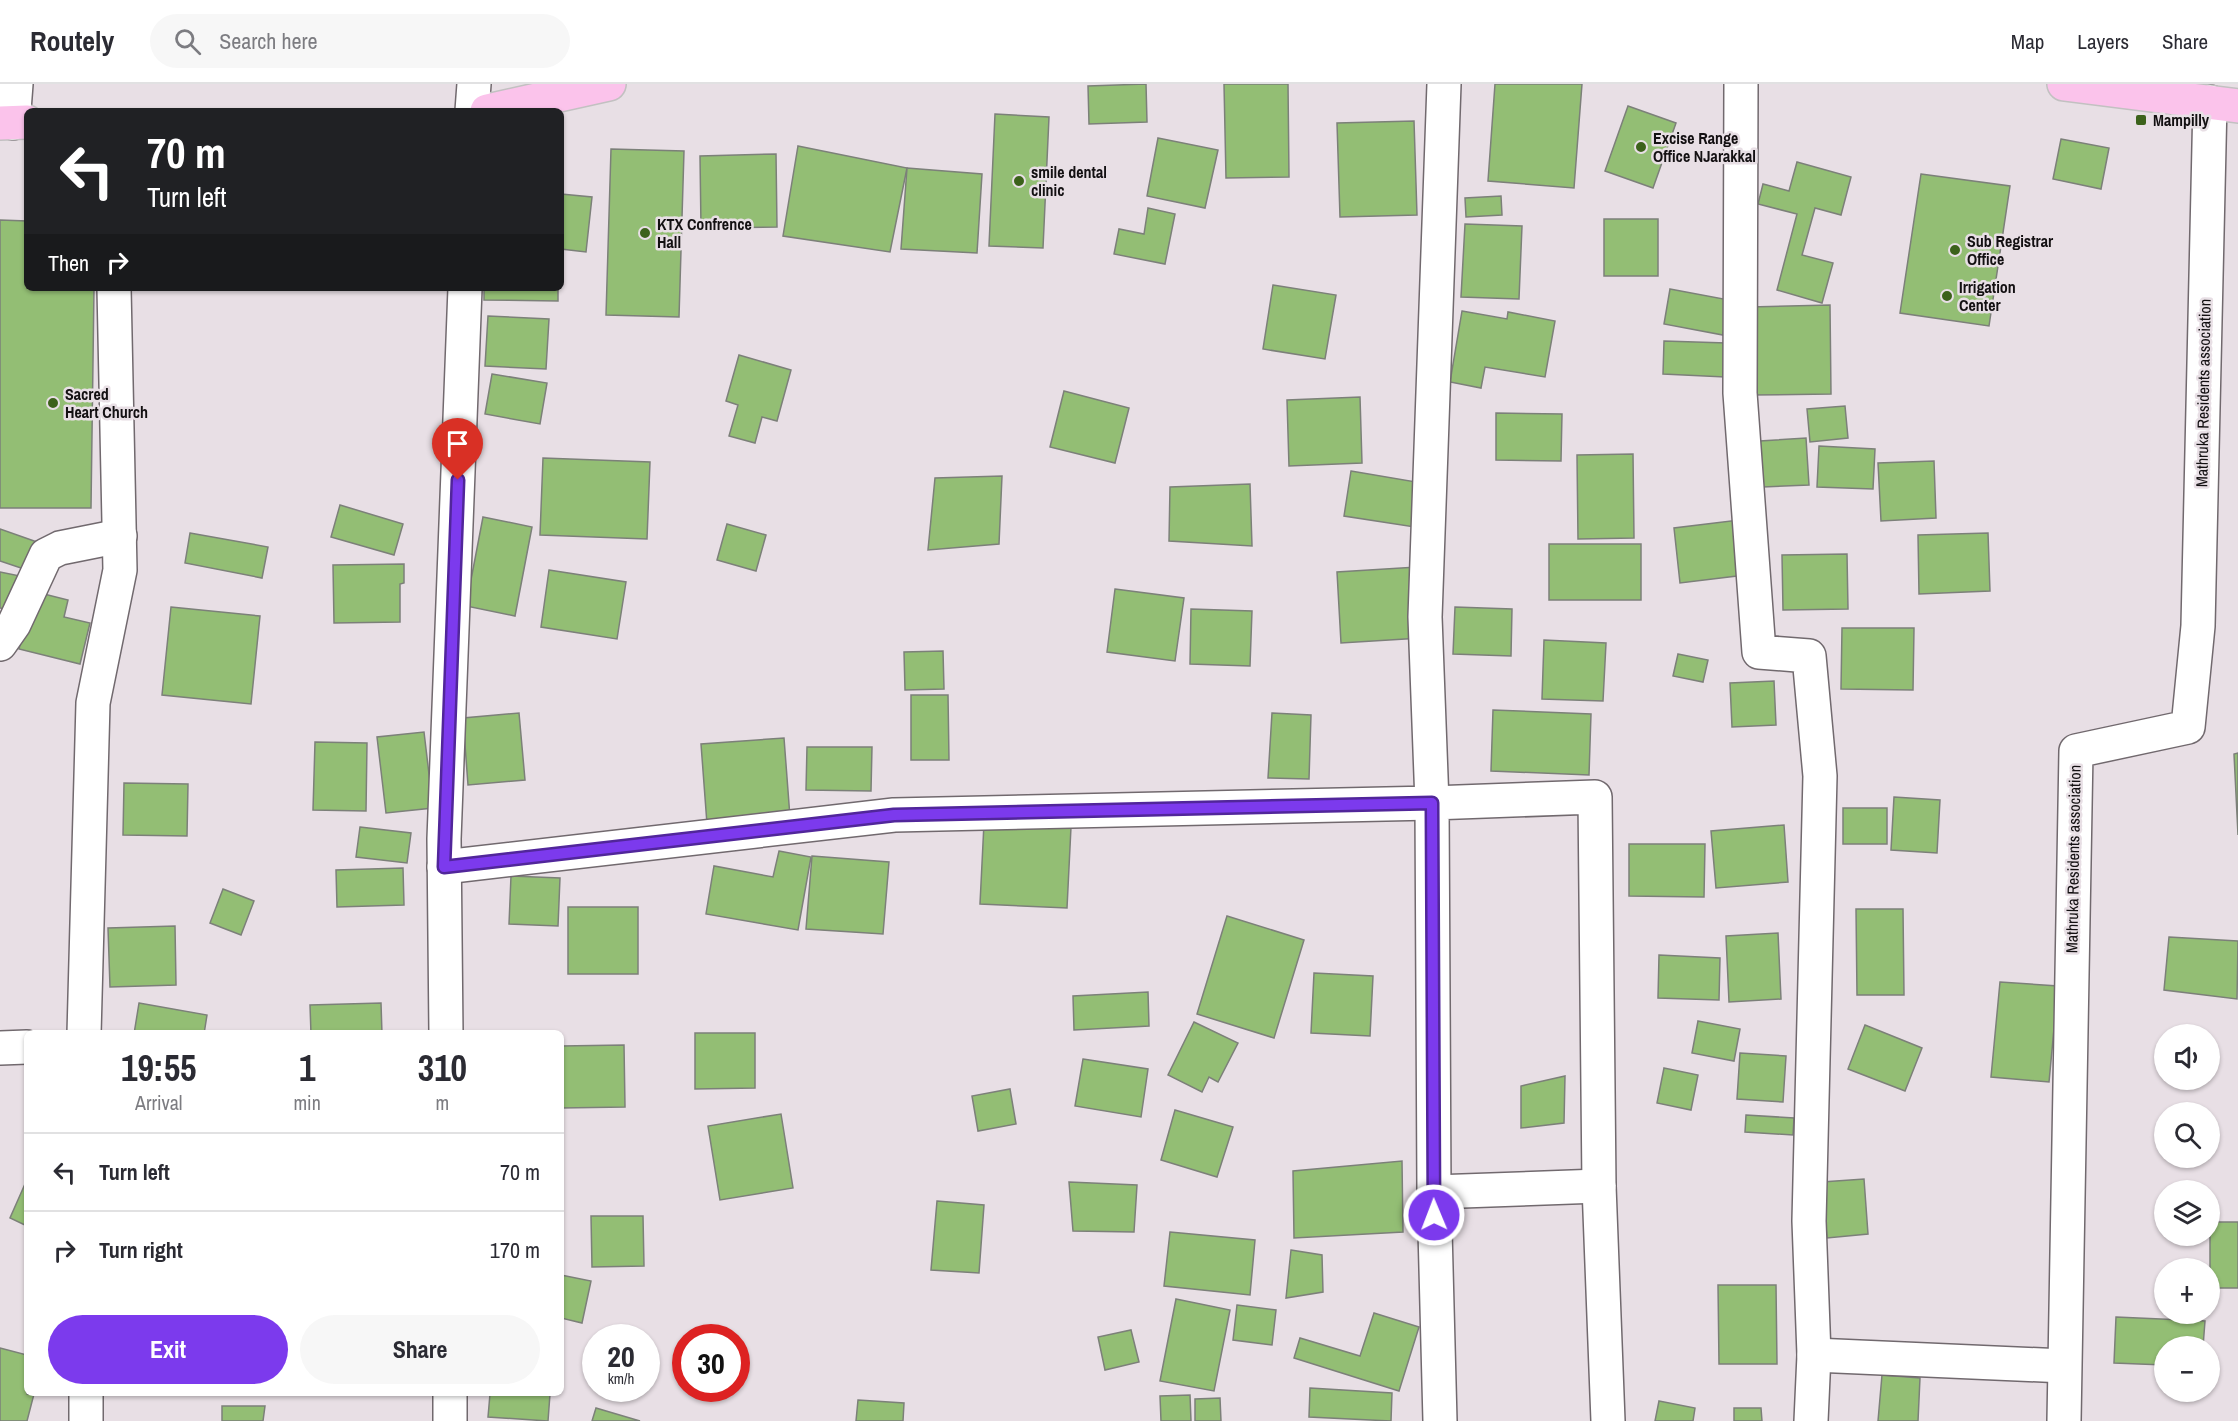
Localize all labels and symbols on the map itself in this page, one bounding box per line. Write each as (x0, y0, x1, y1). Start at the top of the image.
place label: Mampilly (2153, 109, 2210, 131)
marker: Mampilly (2134, 113, 2148, 127)
place label: Excise Range Office NJarakkal (1653, 127, 1756, 167)
marker: Excise Range Office NJarakkal (1634, 140, 1648, 154)
place label: smile dental clinic (1031, 161, 1107, 201)
marker: smile dental clinic (1012, 174, 1026, 188)
place label: KTX Confrence Hall (657, 213, 752, 253)
marker: KTX Confrence Hall (638, 226, 652, 240)
place label: Sub Registrar Office (1967, 230, 2054, 270)
marker: Sub Registrar Office (1948, 243, 1962, 257)
place label: Irrigation Center (1959, 276, 2016, 316)
marker: Irrigation Center (1940, 289, 1954, 303)
street label: Mathruka Residents association (2190, 299, 2216, 487)
place label: Sacred Heart Church (65, 383, 148, 423)
marker: Sacred Heart Church (46, 396, 60, 410)
pin (432, 418, 483, 480)
street label: Mathruka Residents association (2060, 765, 2086, 953)
position arrow (1402, 1183, 1466, 1247)
speed limit sign: 30 (672, 1324, 750, 1402)

